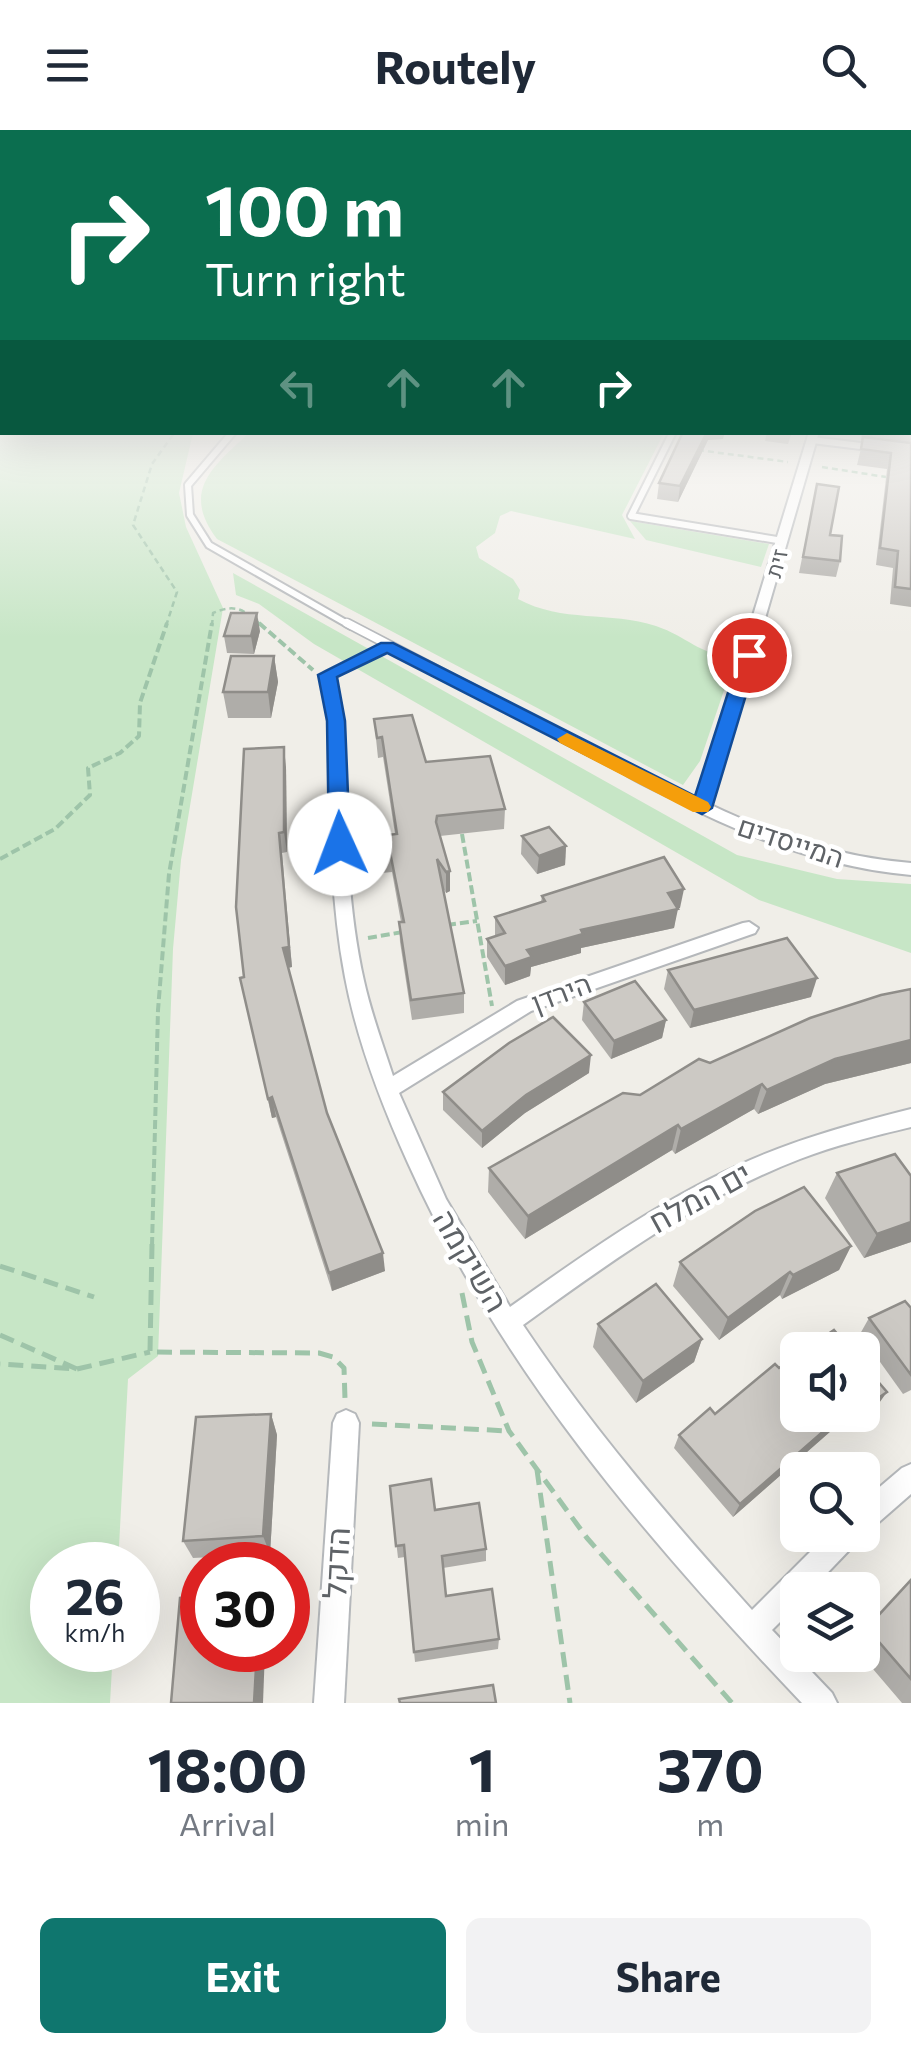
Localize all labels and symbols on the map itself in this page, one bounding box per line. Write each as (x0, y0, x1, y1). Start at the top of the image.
street label: זית (759, 546, 793, 580)
pin (707, 613, 792, 698)
position arrow (288, 792, 392, 896)
street label: המייסדים (734, 808, 848, 874)
street label: הירדן (526, 965, 596, 1019)
street label: ים המלח (641, 1152, 757, 1240)
street label: השיקמה (426, 1201, 518, 1319)
street label: הדקל (313, 1526, 357, 1600)
speed limit sign: 30 (180, 1542, 310, 1672)

